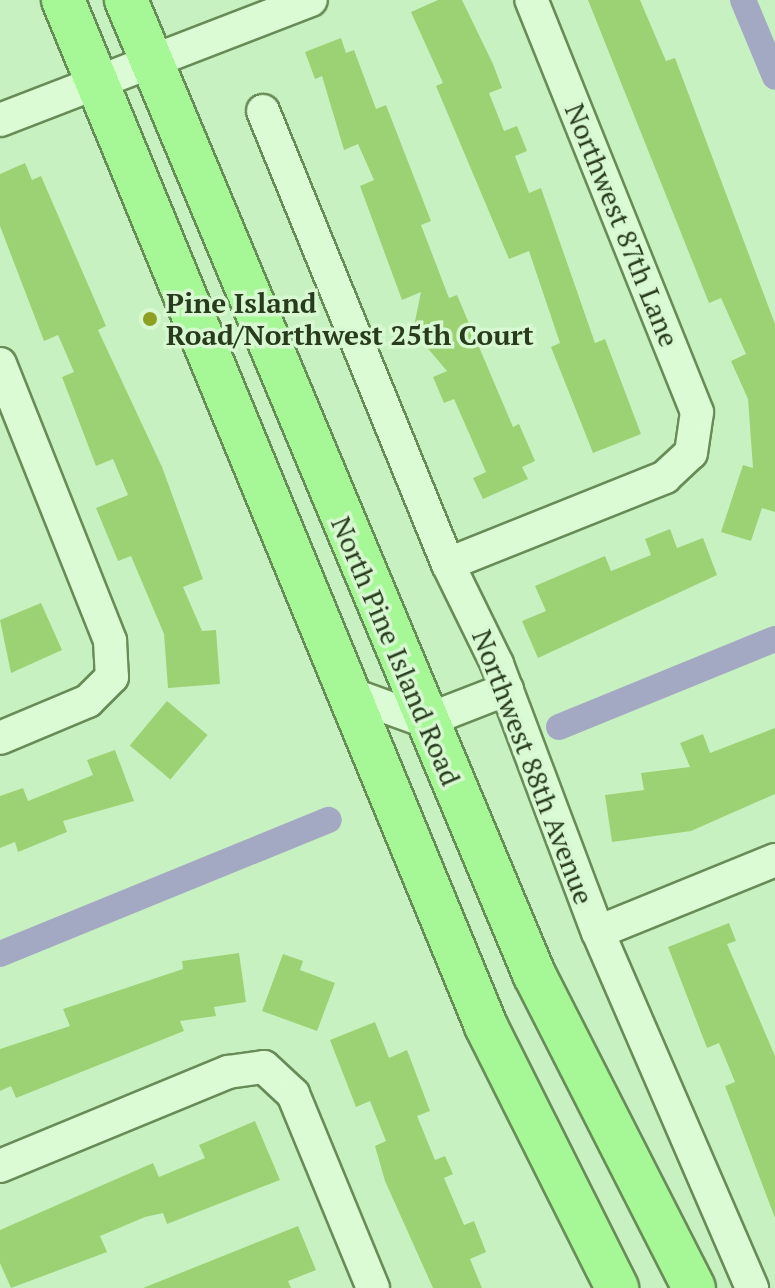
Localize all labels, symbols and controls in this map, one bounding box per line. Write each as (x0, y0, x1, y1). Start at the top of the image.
street label: Northwest 87th Lane (558, 98, 686, 352)
place label: Pine Island Road/Northwest 25th Court (166, 286, 534, 352)
marker: Pine Island Road/Northwest 25th Court (141, 310, 159, 328)
street label: North Pine Island Road (324, 511, 468, 791)
street label: Northwest 88th Avenue (465, 625, 601, 909)

